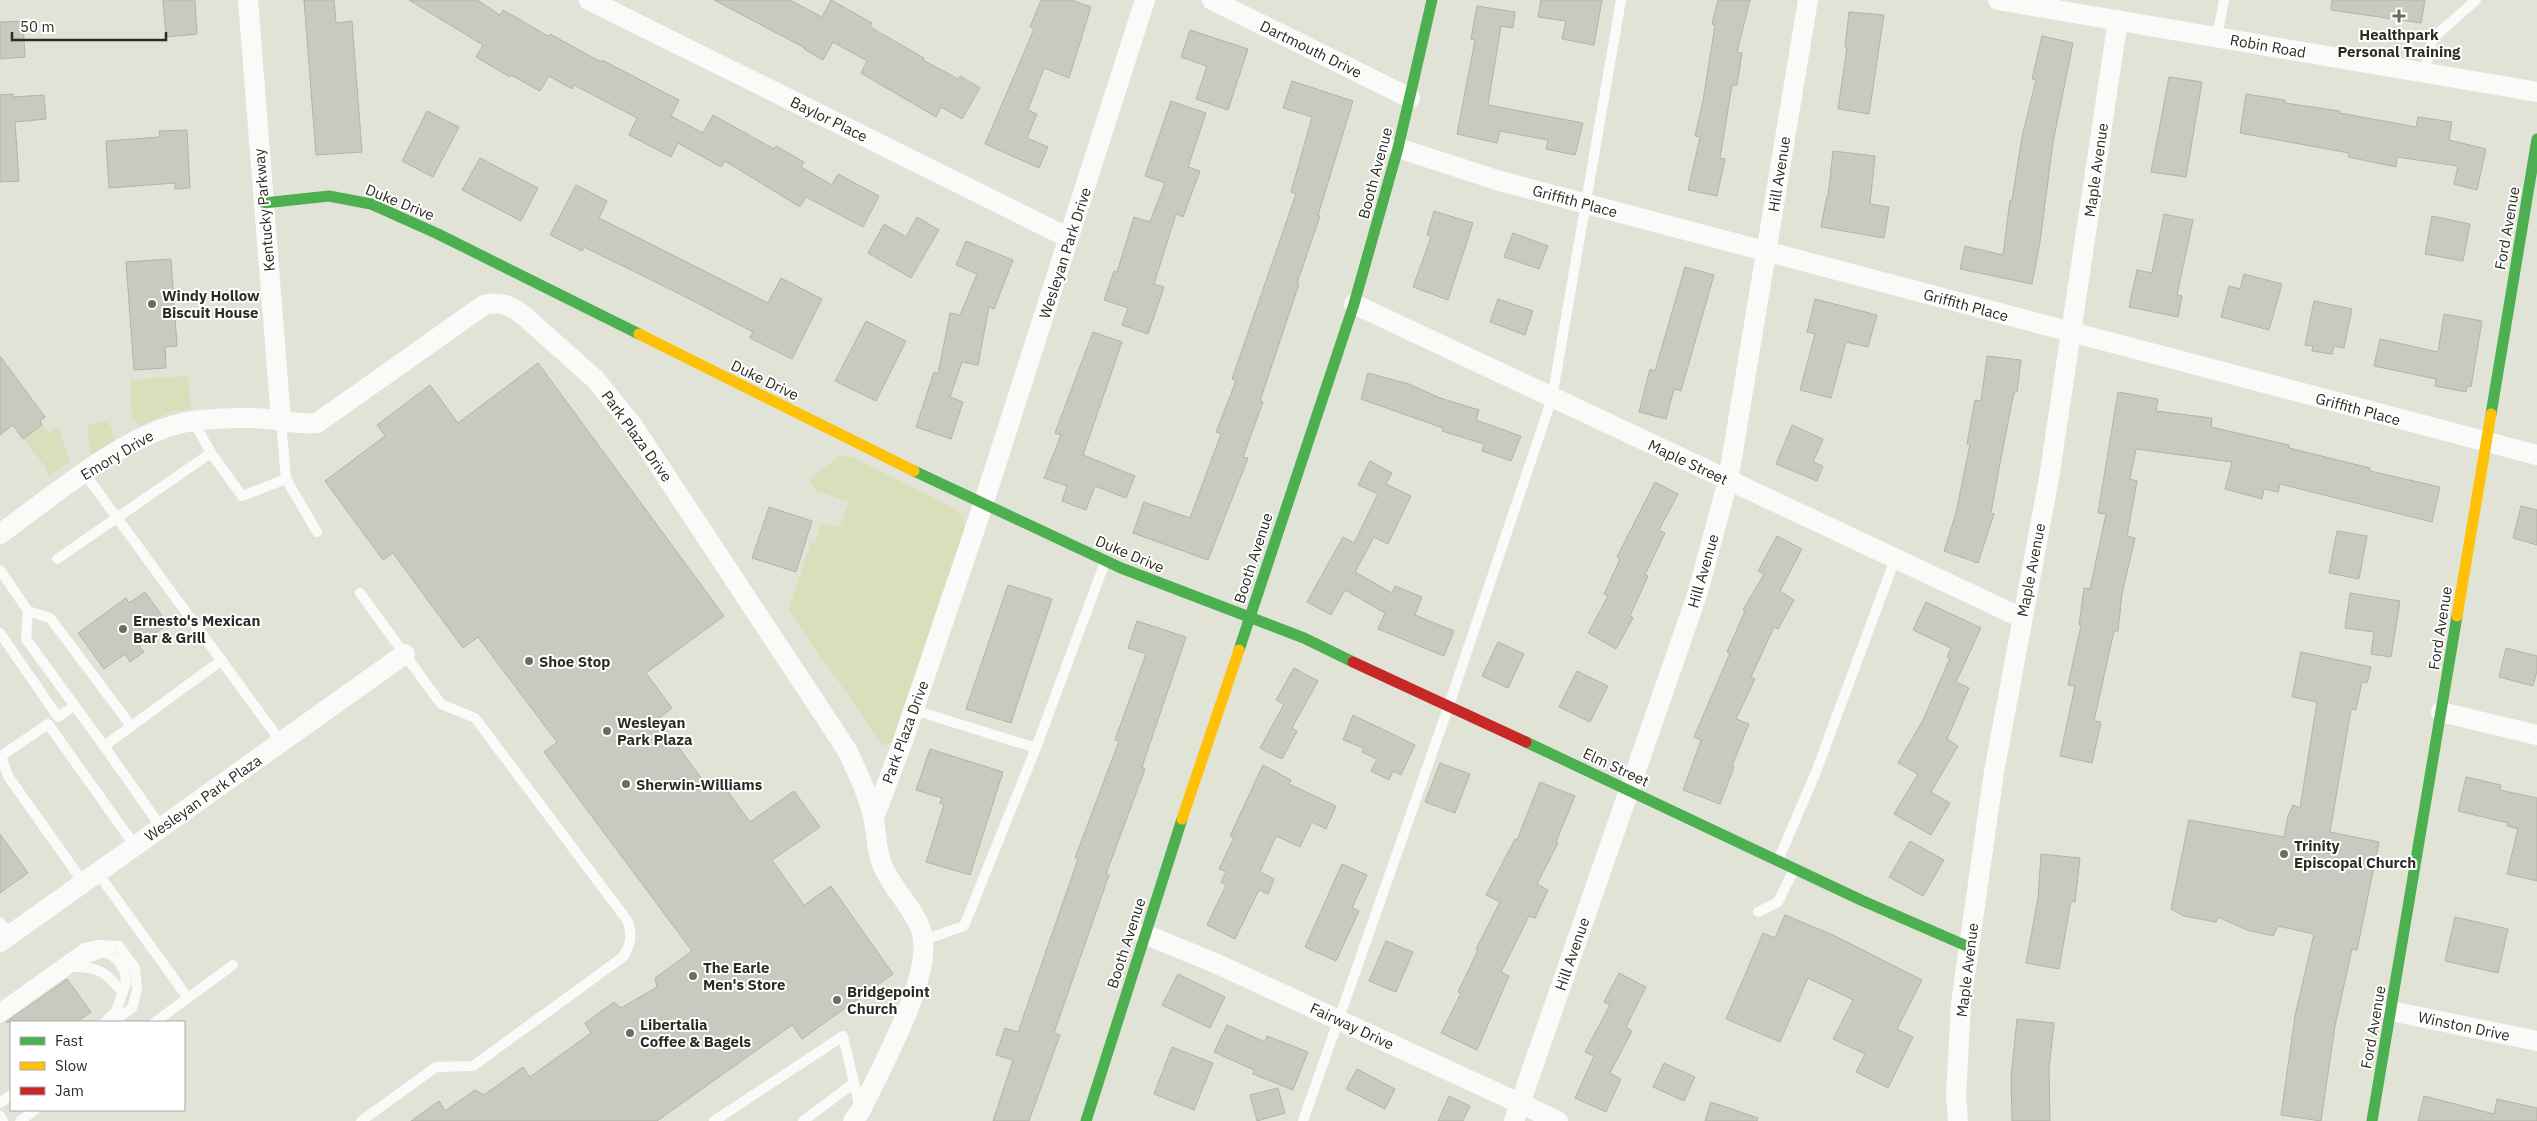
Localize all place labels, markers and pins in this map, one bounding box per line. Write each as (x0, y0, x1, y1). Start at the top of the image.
marker: Healthpark Personal Training (2392, 9, 2406, 23)
place label: Healthpark Personal Training (2338, 25, 2461, 61)
place label: Windy Hollow Biscuit House (162, 286, 260, 322)
marker: Windy Hollow Biscuit House (146, 298, 158, 310)
place label: Ernesto's Mexican Bar & Grill (133, 611, 260, 647)
marker: Ernesto's Mexican Bar & Grill (117, 623, 129, 635)
place label: Shoe Stop (539, 652, 610, 671)
marker: Shoe Stop (523, 655, 535, 667)
place label: Wesleyan Park Plaza (617, 713, 693, 749)
marker: Wesleyan Park Plaza (601, 725, 613, 737)
place label: Sherwin-Williams (636, 775, 763, 794)
marker: Sherwin-Williams (620, 778, 632, 790)
place label: Trinity Episcopal Church (2294, 836, 2416, 872)
marker: Trinity Episcopal Church (2278, 848, 2290, 860)
place label: The Earle Men's Store (703, 958, 785, 994)
marker: The Earle Men's Store (687, 970, 699, 982)
place label: Bridgepoint Church (847, 982, 930, 1018)
marker: Bridgepoint Church (831, 994, 843, 1006)
place label: Libertalia Coffee & Bagels (640, 1015, 751, 1051)
marker: Libertalia Coffee & Bagels (624, 1027, 636, 1039)

